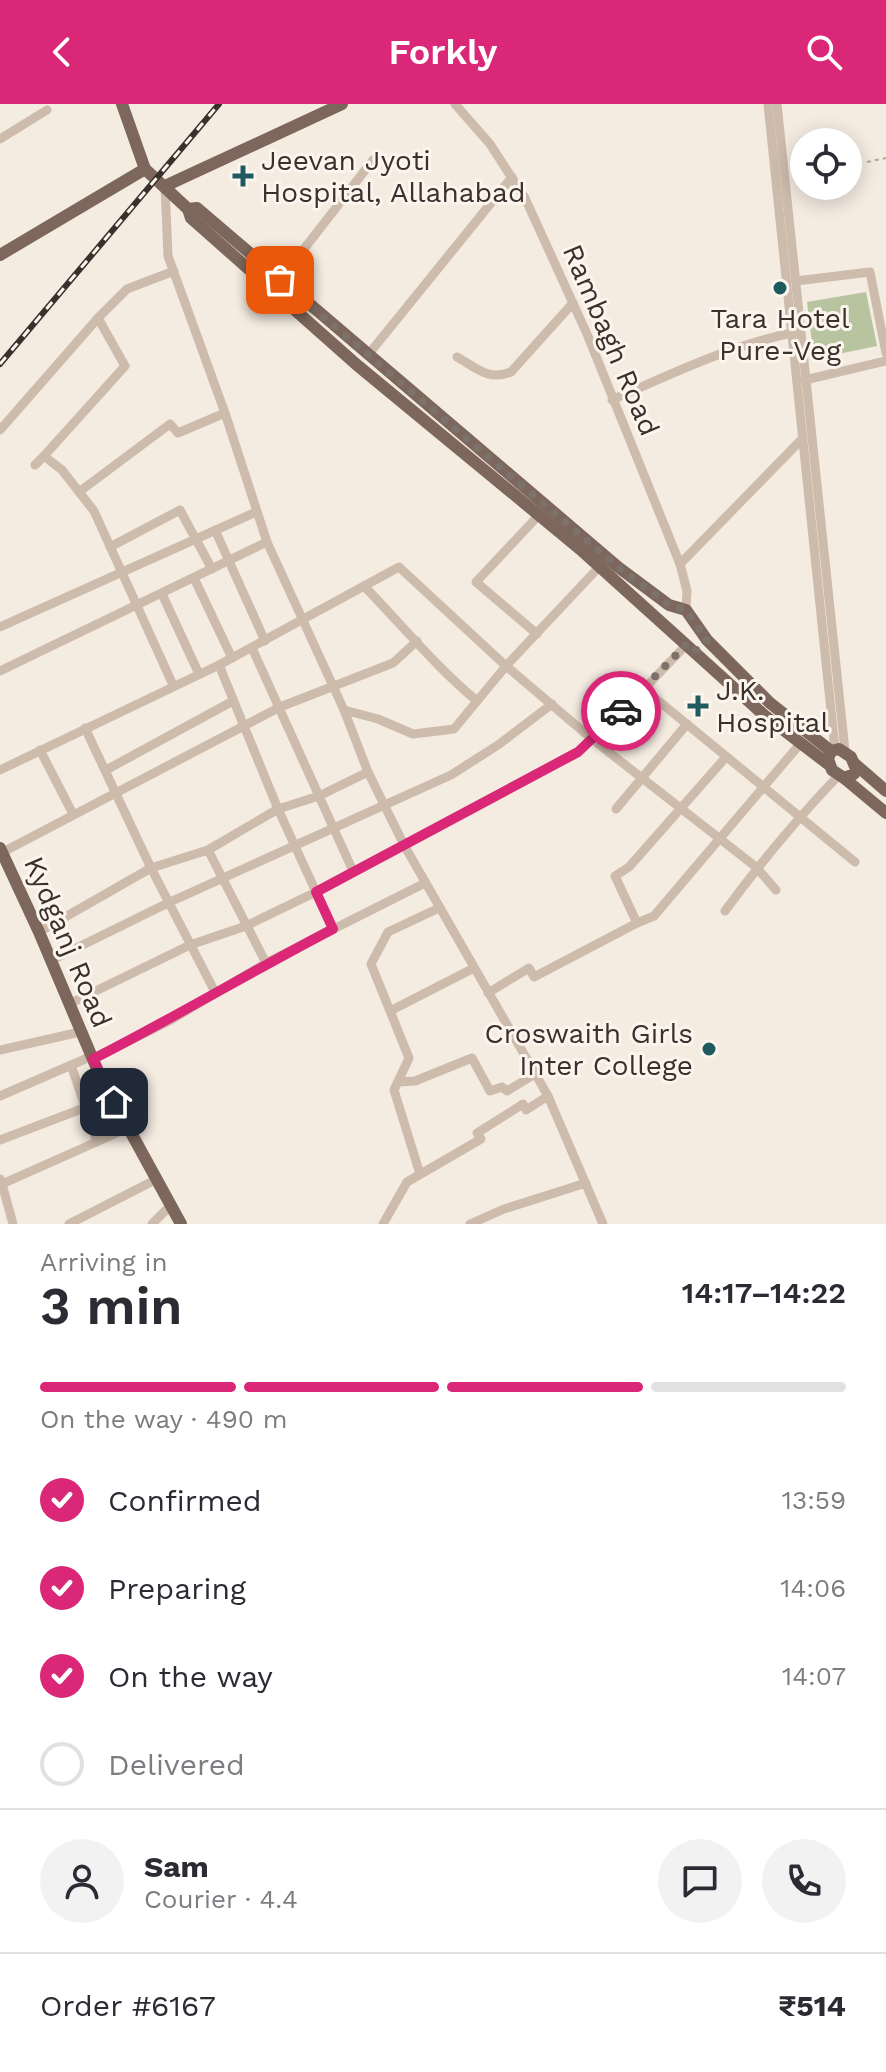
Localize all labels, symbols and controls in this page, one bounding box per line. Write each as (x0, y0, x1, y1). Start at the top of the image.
icon: back (40, 30, 84, 74)
icon: search (802, 30, 846, 74)
text: Forkly (388, 31, 498, 73)
map controls (790, 128, 862, 200)
button: locate (790, 128, 862, 200)
place label: Jeevan Jyoti Hospital, Allahabad (261, 144, 526, 209)
marker: Jeevan Jyoti Hospital, Allahabad (232, 165, 254, 187)
street label: Rambagh Road (556, 239, 666, 441)
pin (246, 246, 314, 314)
icon: bag (258, 258, 302, 302)
marker: Tara Hotel Pure-Veg (771, 279, 789, 297)
place label: Tara Hotel Pure-Veg (710, 302, 850, 367)
courier (581, 671, 661, 751)
place label: J.K. Hospital (716, 674, 829, 739)
icon: car (599, 689, 643, 733)
marker: J.K. Hospital (687, 695, 709, 717)
street label: Kydganj Road (17, 852, 119, 1032)
place label: Croswaith Girls Inter College (485, 1017, 693, 1082)
marker: Croswaith Girls Inter College (700, 1040, 718, 1058)
pin (80, 1068, 148, 1136)
icon: home (92, 1080, 136, 1124)
text: Arriving in (40, 1247, 168, 1277)
text: 14:17–14:22 (682, 1275, 846, 1310)
text: 3 min (40, 1276, 183, 1337)
text: On the way · 490 m (40, 1404, 288, 1434)
icon: check (40, 1478, 84, 1522)
text: Confirmed (108, 1483, 262, 1518)
text: 13:59 (782, 1485, 846, 1515)
icon: check (40, 1566, 84, 1610)
text: Preparing (108, 1571, 246, 1606)
text: 14:06 (780, 1573, 846, 1603)
icon: check (40, 1654, 84, 1698)
text: On the way (108, 1659, 273, 1694)
text: 14:07 (782, 1661, 846, 1691)
text: Delivered (108, 1747, 245, 1782)
button: person (40, 1839, 124, 1923)
button: chat (658, 1839, 742, 1923)
button: phone (762, 1839, 846, 1923)
text: Sam (144, 1849, 209, 1884)
text: Courier · 4.4 (144, 1884, 298, 1914)
text: Order #6167 (40, 1988, 216, 2023)
text: ₹514 (778, 1988, 846, 2023)

